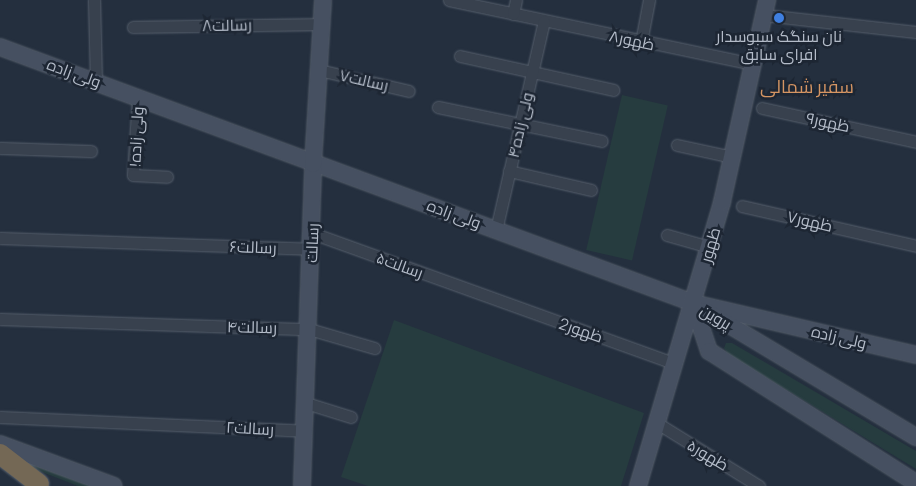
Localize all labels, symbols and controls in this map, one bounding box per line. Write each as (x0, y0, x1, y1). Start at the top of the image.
marker: نان سنگک سبوسدار افرای سابق (773, 12, 785, 24)
street label: رسالت۸ (202, 15, 252, 35)
street label: ظهور۸ (608, 26, 656, 54)
place label: نان سنگک سبوسدار افرای سابق (716, 26, 842, 64)
street label: ولی زاده (44, 54, 104, 92)
street label: رسالت۷ (338, 65, 390, 95)
district label: سفیر شمالی (760, 75, 854, 97)
street label: ولی زاده۴ (503, 90, 537, 160)
street label: ولی زاده۱ (125, 106, 147, 168)
street label: ظهور۹ (804, 108, 852, 136)
street label: ولی زاده (424, 195, 484, 233)
street label: ظهور۷ (785, 206, 835, 236)
street label: رسالت (302, 223, 322, 263)
street label: ظهور (696, 225, 724, 265)
street label: رسالت۶ (229, 237, 277, 257)
street label: رسالت۵ (374, 248, 426, 282)
street label: پروین (697, 300, 735, 334)
street label: 2ظهور (557, 314, 605, 346)
street label: رسالت۴ (227, 317, 277, 337)
street label: ولی زاده (810, 321, 868, 353)
street label: رسالت۲ (225, 417, 275, 439)
street label: ظهور۵ (684, 435, 732, 475)

